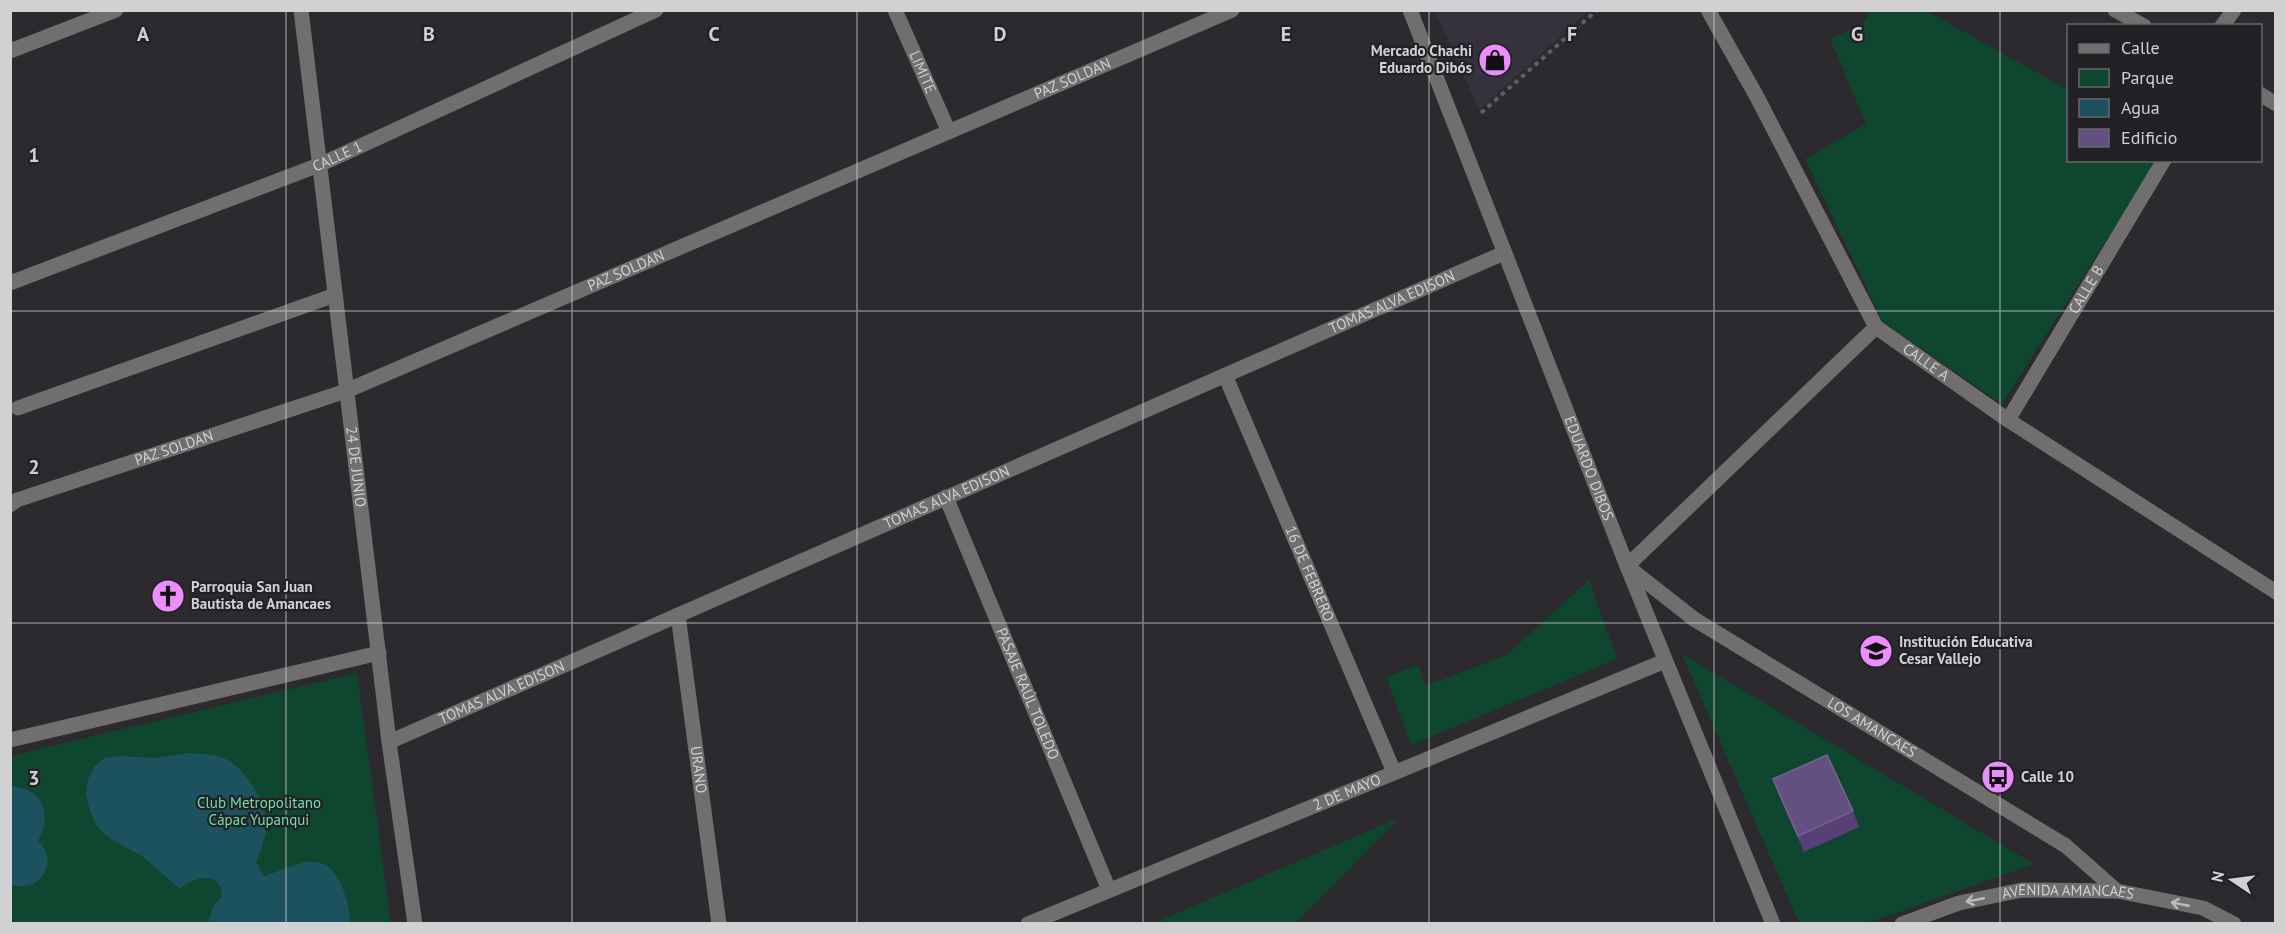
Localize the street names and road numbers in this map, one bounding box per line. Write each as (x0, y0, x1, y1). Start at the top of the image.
street label: LIMITE (905, 48, 941, 96)
street label: PAZ SOLDAN (1031, 53, 1114, 103)
street label: CALLE 1 (310, 136, 365, 176)
street label: PAZ SOLDAN (584, 245, 667, 295)
street label: CALLE B (2064, 262, 2108, 317)
street label: TOMAS ALVA EDISON (1326, 266, 1458, 338)
street label: CALLE A (1899, 339, 1954, 385)
street label: EDUARDO DIBOS (1560, 413, 1618, 523)
street label: 24 DE JUNIO (342, 425, 371, 508)
street label: PAZ SOLDAN (132, 426, 216, 469)
street label: TOMAS ALVA EDISON (881, 461, 1012, 533)
street label: 16 DE FEBRERO (1281, 523, 1339, 624)
street label: PASAJE RAÚL TOLEDO (992, 625, 1064, 762)
street label: TOMAS ALVA EDISON (436, 656, 567, 728)
street label: LOS AMANCAES (1824, 693, 1920, 762)
street label: URANO (686, 745, 712, 794)
street label: 2 DE MAYO (1310, 769, 1383, 814)
street label: AVENIDA AMANCAES (2000, 880, 2136, 903)

